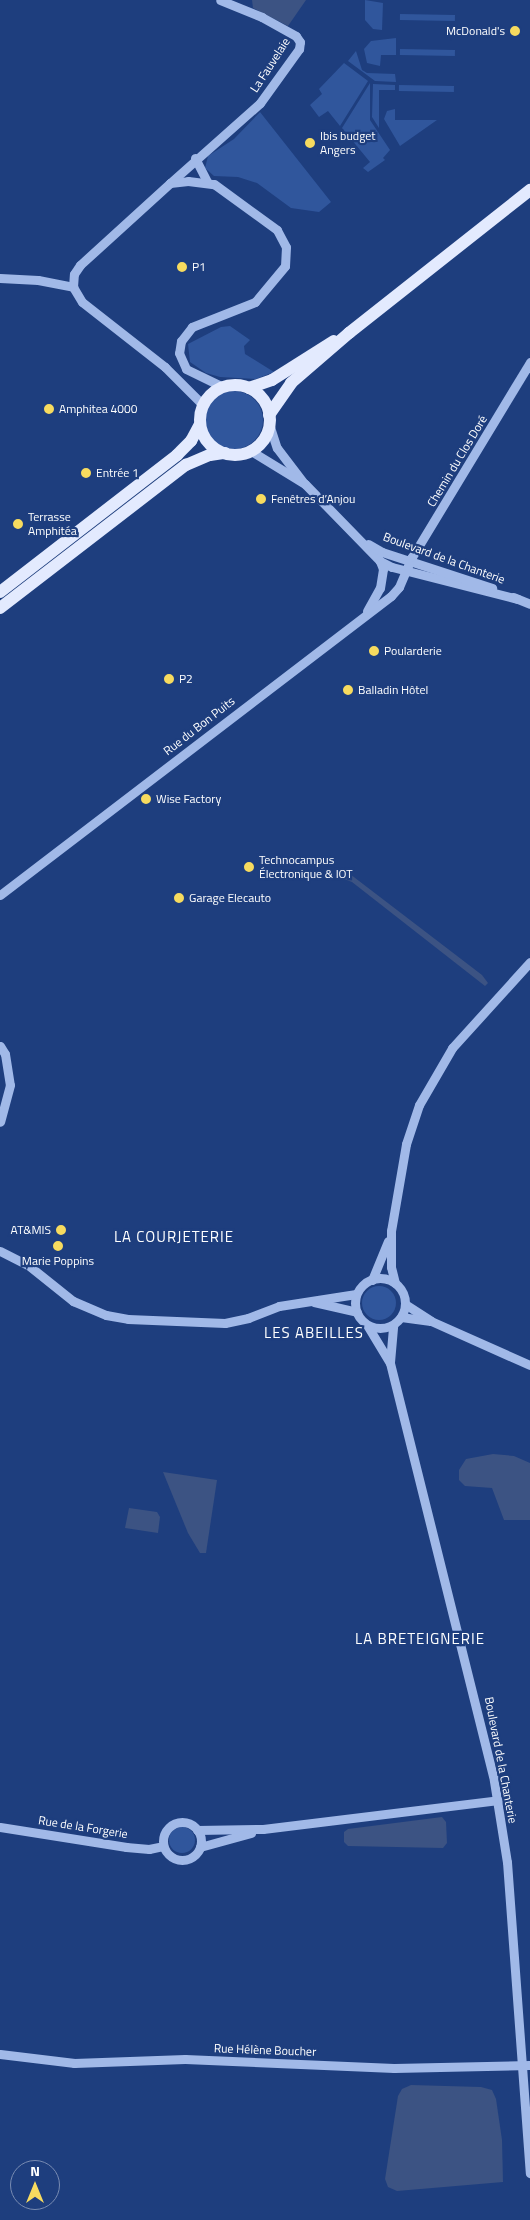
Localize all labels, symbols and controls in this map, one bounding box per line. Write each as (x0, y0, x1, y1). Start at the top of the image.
place label: McDonald's (446, 24, 505, 38)
marker: McDonald's (509, 25, 521, 37)
street label: La Fauvelaie (247, 35, 293, 95)
place label: Ibis budget Angers (320, 129, 376, 157)
marker: Ibis budget Angers (304, 137, 316, 149)
place label: P1 (192, 260, 206, 274)
marker: P1 (176, 261, 188, 273)
place label: Amphitea 4000 (59, 402, 137, 416)
marker: Amphitea 4000 (43, 403, 55, 415)
street label: Chemin du Clos Doré (424, 413, 490, 509)
place label: Entrée 1 (96, 466, 139, 480)
marker: Entrée 1 (80, 467, 92, 479)
place label: Fenêtres d’Anjou (271, 492, 355, 506)
marker: Fenêtres d’Anjou (255, 493, 267, 505)
place label: Terrasse Amphitéa (28, 510, 77, 538)
marker: Terrasse Amphitéa (12, 518, 24, 530)
street label: Boulevard de la Chanterie (381, 529, 507, 587)
place label: Poularderie (384, 644, 442, 658)
marker: Poularderie (368, 645, 380, 657)
place label: P2 (179, 672, 193, 686)
marker: P2 (163, 673, 175, 685)
place label: Balladin Hôtel (358, 683, 428, 697)
marker: Balladin Hôtel (342, 684, 354, 696)
street label: Rue du Bon Puits (160, 694, 238, 758)
place label: Wise Factory (156, 792, 221, 806)
marker: Wise Factory (140, 793, 152, 805)
place label: Technocampus Électronique & IOT (259, 853, 353, 881)
marker: Technocampus Électronique & IOT (243, 861, 255, 873)
place label: Garage Elecauto (189, 891, 271, 905)
marker: Garage Elecauto (173, 892, 185, 904)
place label: AT&MIS (11, 1223, 51, 1237)
marker: AT&MIS (55, 1224, 67, 1236)
district label: LA COURJETERIE (112, 1228, 236, 1246)
marker: Marie Poppins (52, 1240, 64, 1252)
place label: Marie Poppins (22, 1254, 94, 1268)
district label: LES ABEILLES (263, 1324, 365, 1342)
district label: LA BRETEIGNERIE (353, 1630, 487, 1648)
street label: Boulevard de la Chanterie (482, 1696, 520, 1824)
street label: Rue de la Forgerie (37, 1813, 129, 1841)
street label: Rue Hélène Boucher (214, 2041, 316, 2059)
north arrow (10, 2160, 60, 2210)
text: N (30, 2160, 40, 2181)

